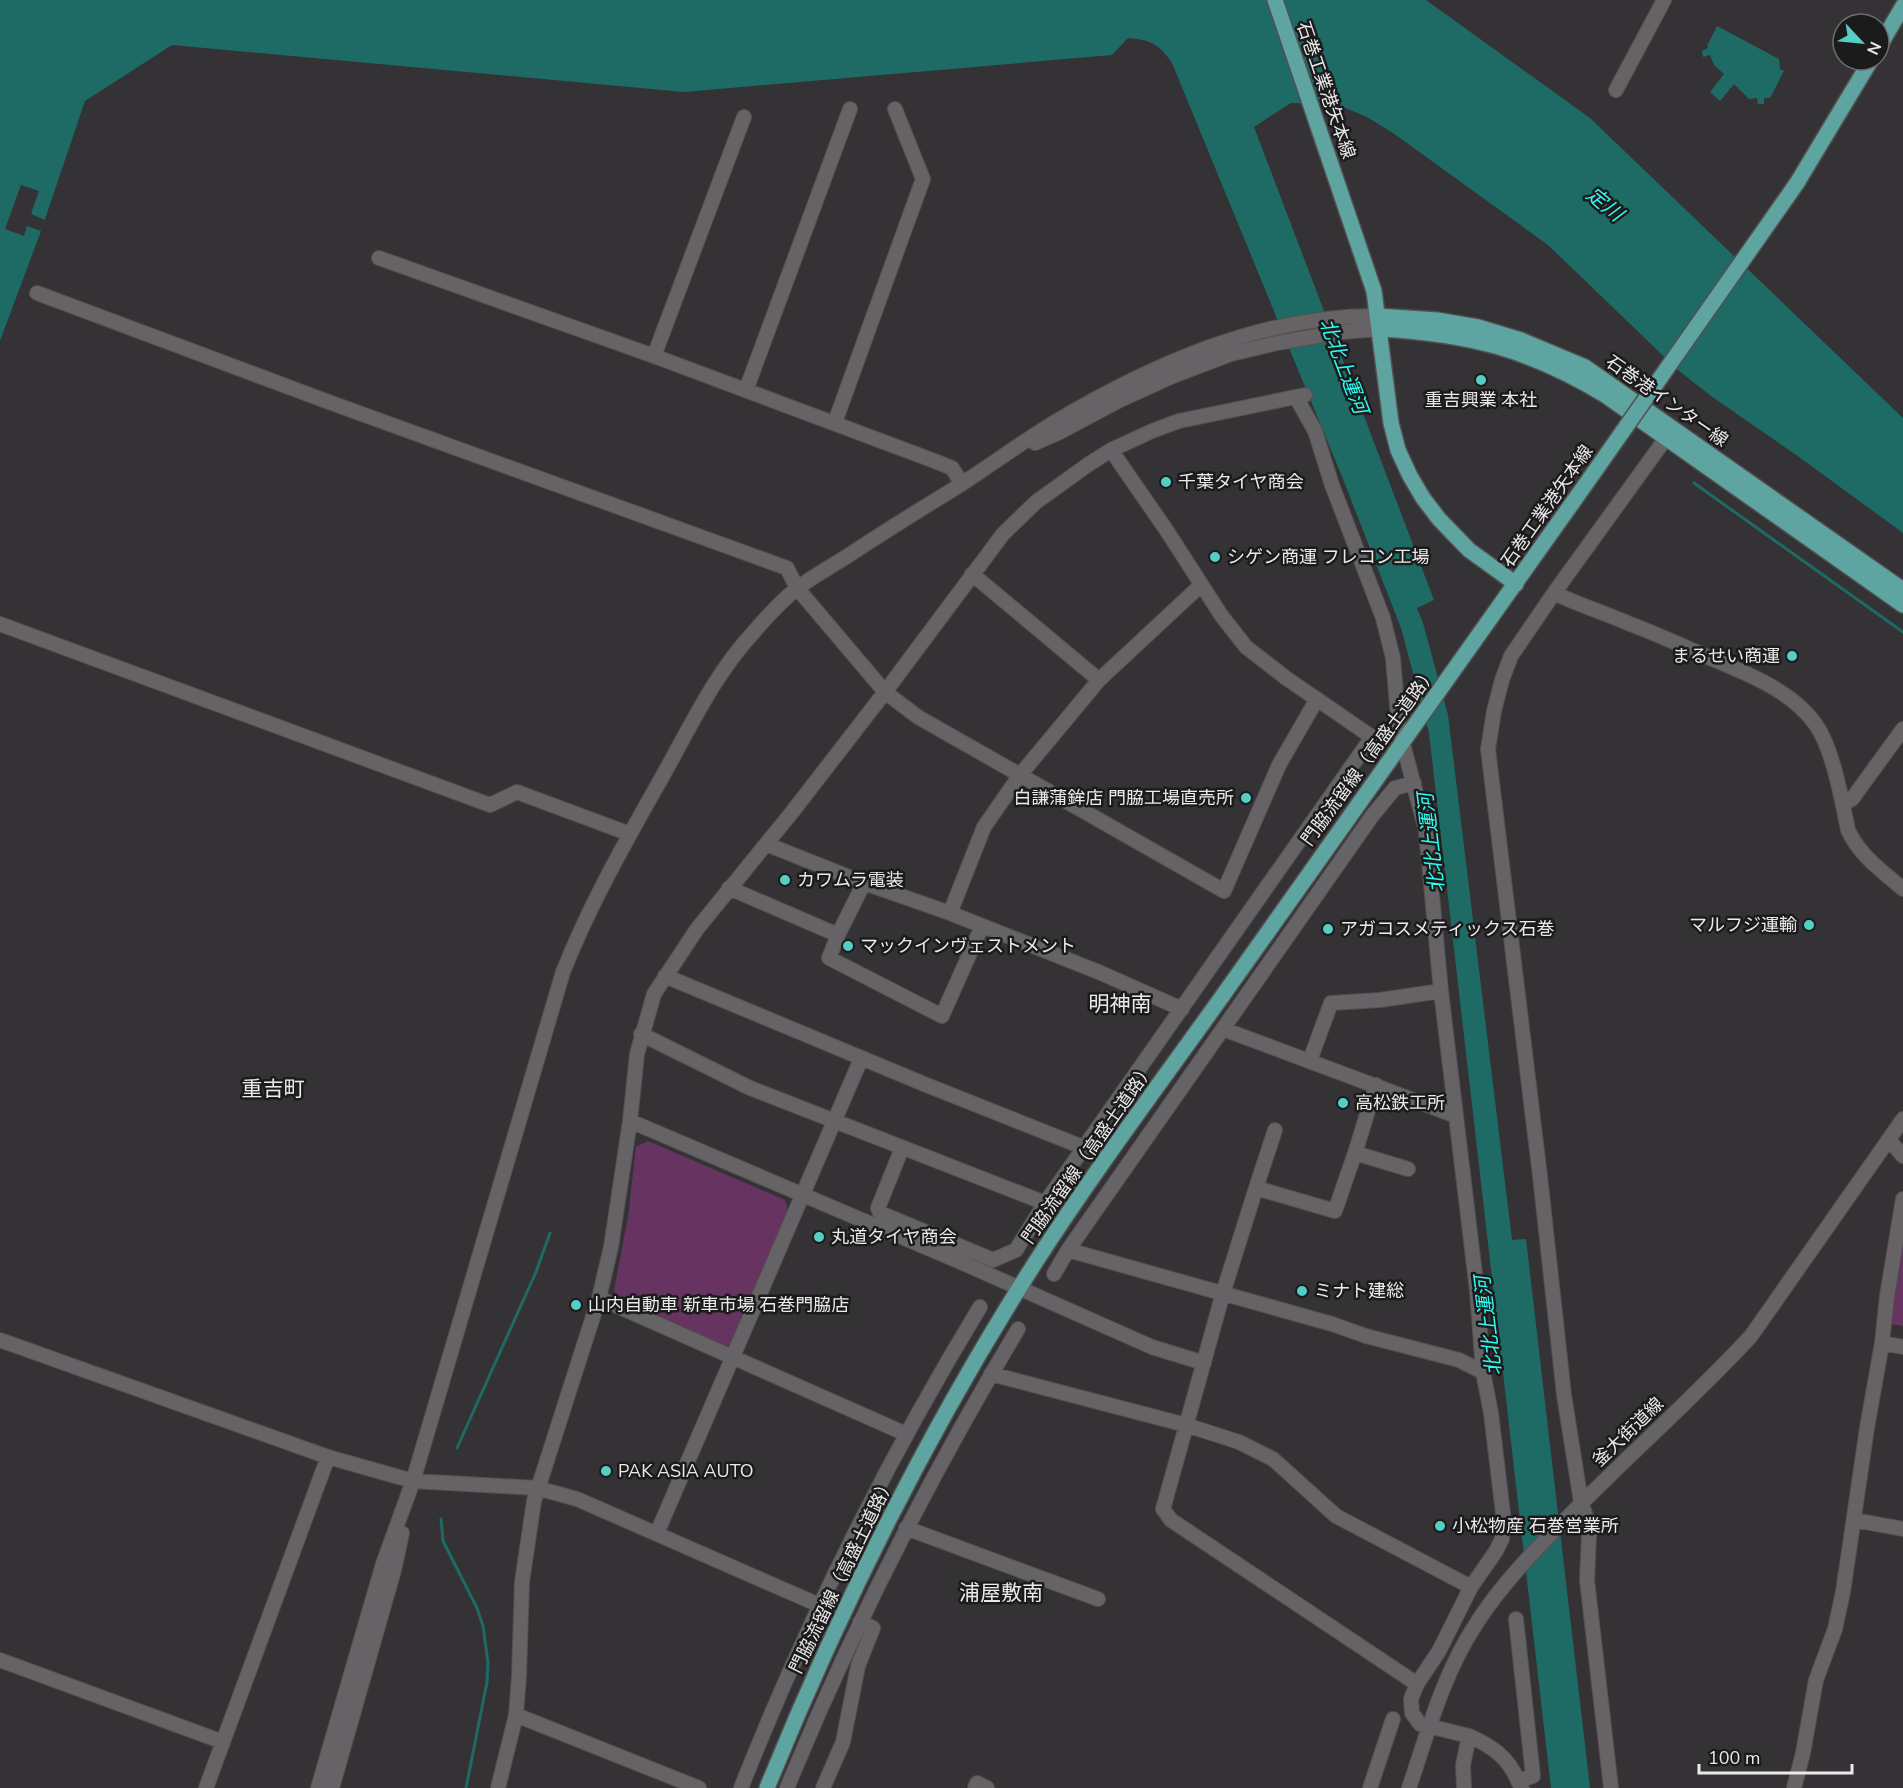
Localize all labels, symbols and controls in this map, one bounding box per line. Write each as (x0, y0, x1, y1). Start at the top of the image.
north arrow (1831, 12, 1891, 72)
street label: 石巻工業港矢本線 (1291, 18, 1361, 162)
text: N (1861, 38, 1886, 58)
water label: 定川 (1581, 181, 1630, 229)
water label: 北北上運河 (1313, 315, 1375, 421)
street label: 石巻港インター線 (1601, 350, 1733, 452)
marker: 重吉興業 本社 (1474, 373, 1488, 387)
place label: 重吉興業 本社 (1425, 388, 1537, 412)
street label: 石巻工業港矢本線 (1496, 440, 1598, 572)
place label: 千葉タイヤ商会 (1178, 470, 1303, 494)
marker: 千葉タイヤ商会 (1159, 475, 1173, 489)
place label: シゲン商運 フレコン工場 (1227, 545, 1430, 569)
marker: シゲン商運 フレコン工場 (1208, 550, 1222, 564)
place label: まるせい商運 (1672, 644, 1780, 668)
marker: まるせい商運 (1785, 649, 1799, 663)
street label: 門脇流留線（高盛土道路） (1296, 662, 1442, 850)
place label: 白謙蒲鉾店 門脇工場直売所 (1013, 786, 1234, 810)
water label: 北北上運河 (1412, 788, 1451, 894)
marker: 白謙蒲鉾店 門脇工場直売所 (1239, 791, 1253, 805)
place label: カワムラ電装 (797, 868, 904, 892)
marker: カワムラ電装 (778, 873, 792, 887)
place label: マルフジ運輸 (1689, 913, 1797, 937)
place label: アガコスメティックス石巻 (1340, 917, 1554, 941)
marker: マルフジ運輸 (1802, 918, 1816, 932)
marker: アガコスメティックス石巻 (1321, 922, 1335, 936)
place label: マックインヴェストメント (860, 934, 1076, 958)
marker: マックインヴェストメント (841, 939, 855, 953)
district label: 明神南 (1089, 990, 1152, 1018)
street label: 門脇流留線（高盛土道路） (1016, 1058, 1160, 1248)
district label: 重吉町 (242, 1075, 305, 1103)
place label: 高松鉄工所 (1355, 1091, 1445, 1115)
marker: 高松鉄工所 (1336, 1096, 1350, 1110)
place label: 丸道タイヤ商会 (831, 1225, 956, 1249)
marker: 丸道タイヤ商会 (812, 1230, 826, 1244)
water label: 北北上運河 (1469, 1271, 1508, 1377)
place label: ミナト建総 (1314, 1279, 1404, 1303)
marker: ミナト建総 (1295, 1284, 1309, 1298)
place label: 山内自動車 新車市場 石巻門脇店 (588, 1293, 849, 1317)
marker: 山内自動車 新車市場 石巻門脇店 (569, 1298, 583, 1312)
street label: 釜大街道線 (1587, 1392, 1669, 1472)
place label: PAK ASIA AUTO (618, 1459, 754, 1483)
marker: PAK ASIA AUTO (599, 1464, 613, 1478)
street label: 門脇流留線（高盛土道路） (784, 1473, 900, 1677)
place label: 小松物産 石巻営業所 (1452, 1514, 1619, 1538)
marker: 小松物産 石巻営業所 (1433, 1519, 1447, 1533)
district label: 浦屋敷南 (959, 1579, 1043, 1607)
scale bar (1699, 1737, 1852, 1775)
text: 100 m (1708, 1746, 1760, 1770)

